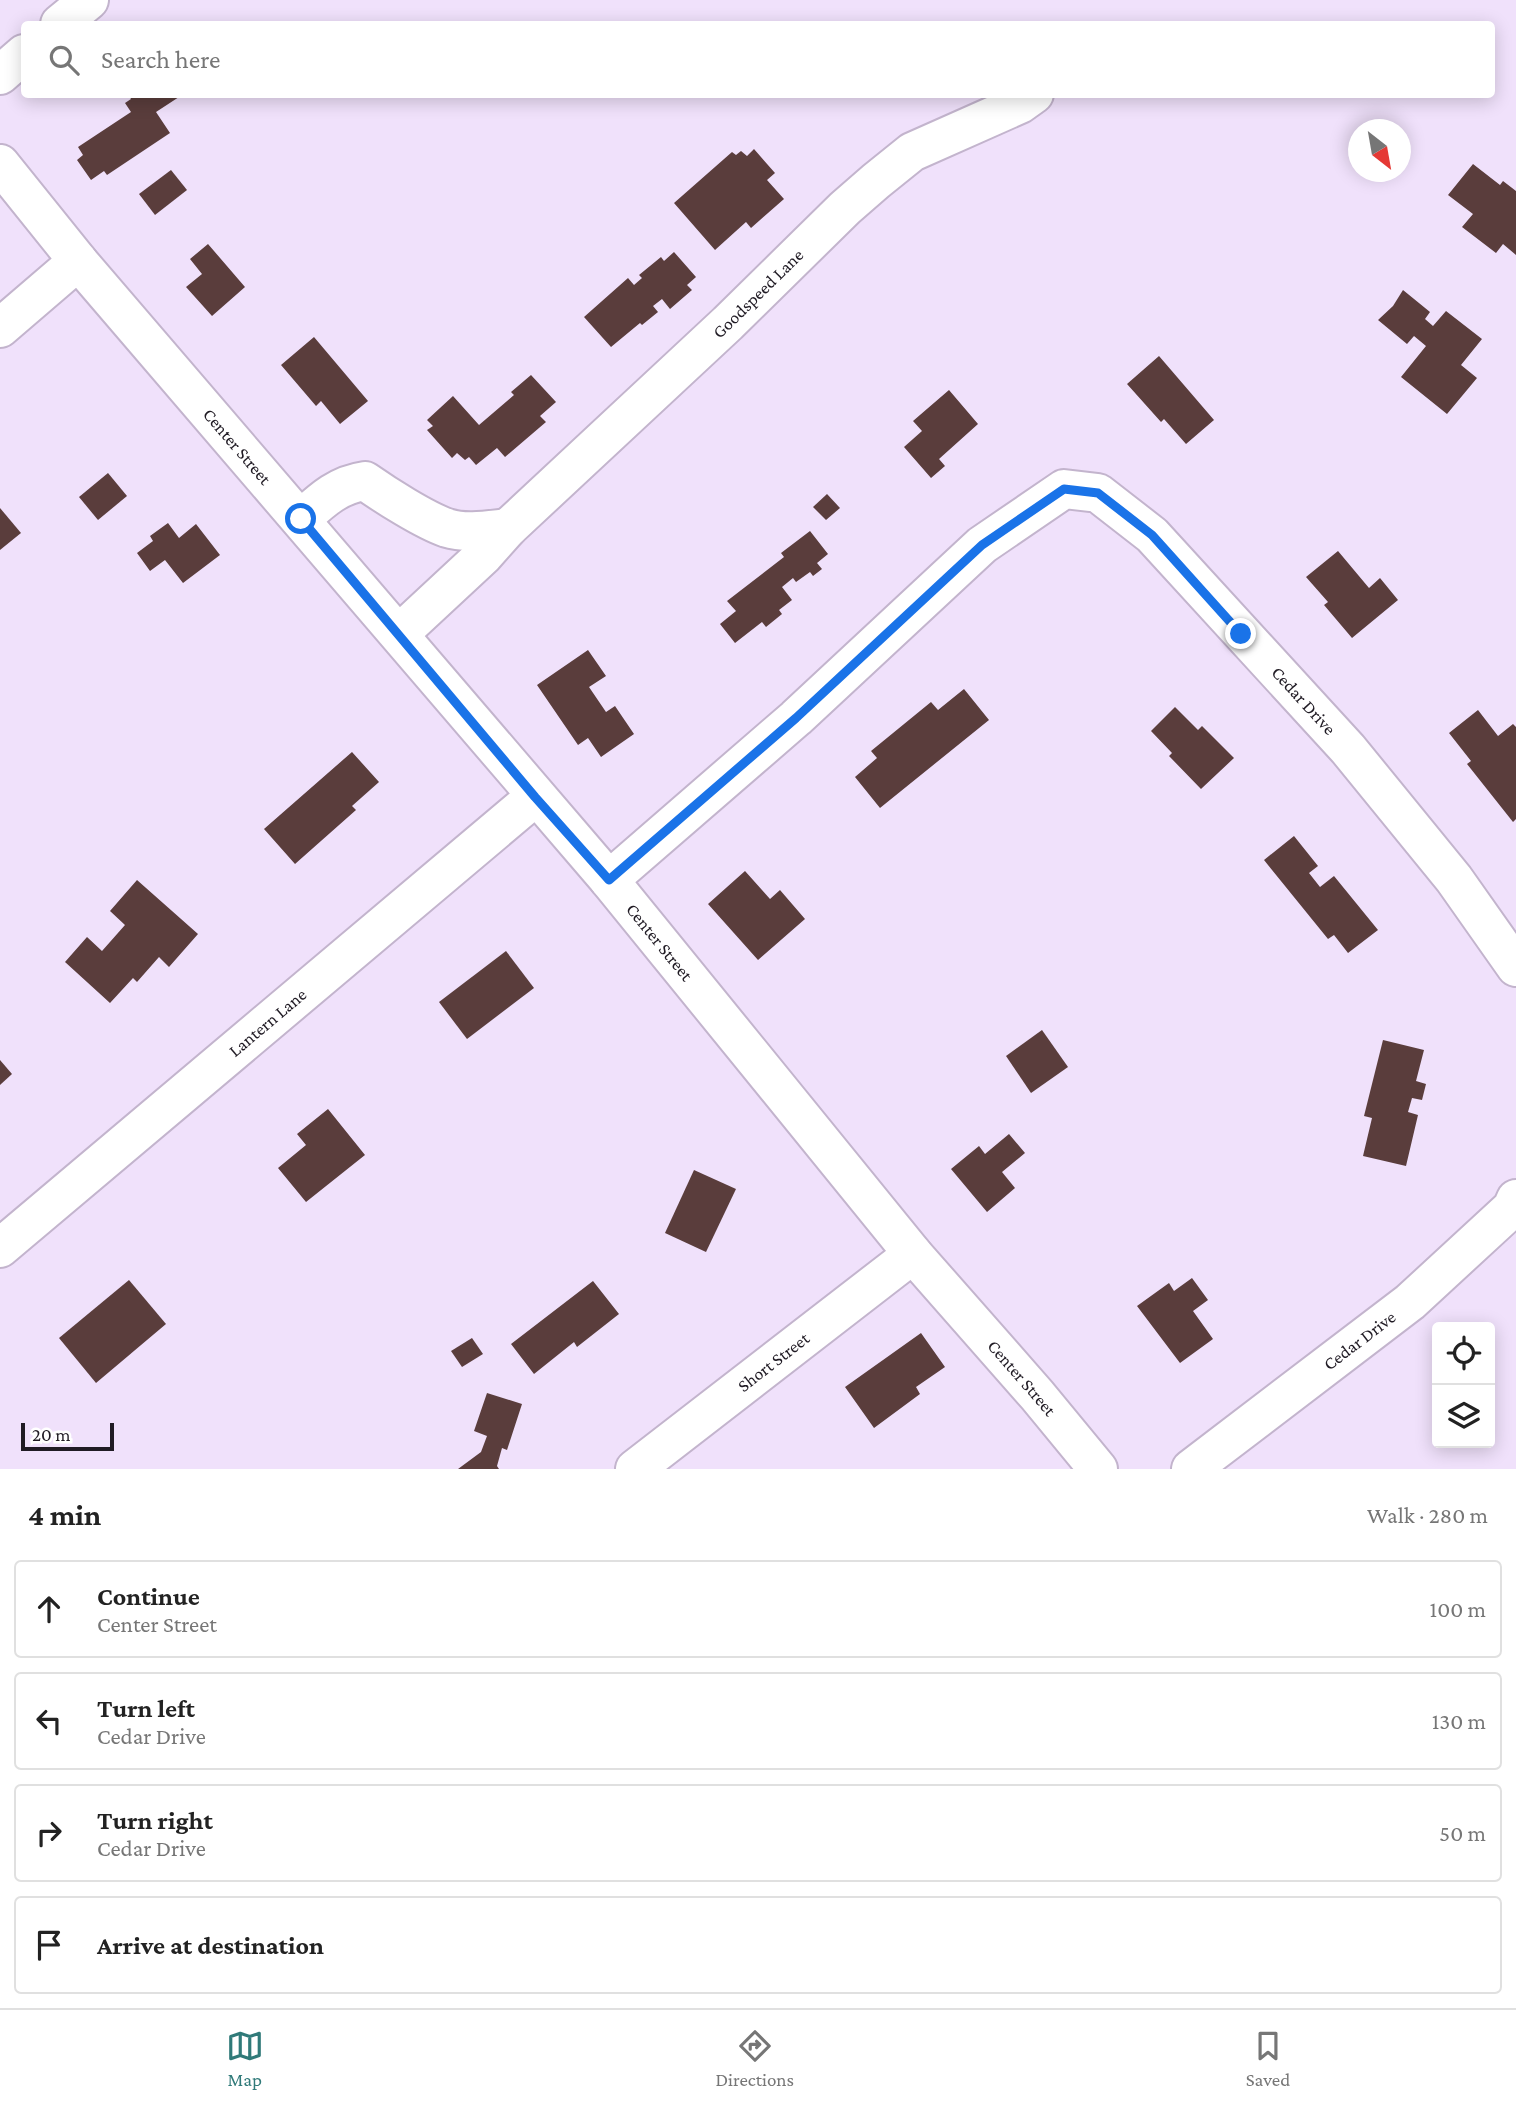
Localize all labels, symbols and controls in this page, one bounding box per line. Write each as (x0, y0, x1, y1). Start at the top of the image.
search box (21, 21, 1495, 98)
icon: search (45, 41, 83, 79)
text: Search here (101, 45, 220, 74)
north arrow (1348, 119, 1411, 182)
street label: Goodspeed Lane (709, 245, 808, 342)
street label: Center Street (199, 404, 276, 490)
route start (285, 503, 316, 534)
route end (1225, 618, 1256, 649)
street label: Cedar Drive (1268, 662, 1340, 739)
street label: Center Street (622, 899, 697, 986)
street label: Lantern Lane (225, 984, 310, 1061)
street label: Cedar Drive (1320, 1307, 1400, 1374)
map controls (1432, 1322, 1495, 1448)
button: locate (1432, 1322, 1495, 1385)
street label: Short Street (734, 1327, 814, 1396)
street label: Center Street (983, 1336, 1061, 1421)
button: layers (1432, 1385, 1495, 1448)
scale bar (21, 1420, 114, 1452)
text: 20 m (32, 1424, 71, 1445)
text: 4 min (28, 1498, 101, 1531)
text: Walk · 280 m (1367, 1502, 1488, 1528)
text: Continue (97, 1582, 200, 1611)
icon: ahead (30, 1590, 68, 1628)
text: 100 m (1430, 1596, 1486, 1622)
text: Center Street (97, 1611, 217, 1637)
text: Turn left (97, 1694, 195, 1723)
icon: left (30, 1702, 68, 1740)
text: 130 m (1432, 1708, 1486, 1734)
text: Cedar Drive (97, 1723, 206, 1749)
text: Turn right (97, 1806, 213, 1835)
icon: right (30, 1814, 68, 1852)
text: 50 m (1439, 1820, 1486, 1846)
text: Cedar Drive (97, 1835, 206, 1861)
icon: arrive (30, 1926, 68, 1964)
text: Arrive at destination (97, 1931, 324, 1960)
tab: Map (226, 2027, 264, 2090)
tab: Directions (715, 2027, 794, 2090)
tab: Saved (1246, 2027, 1290, 2090)

